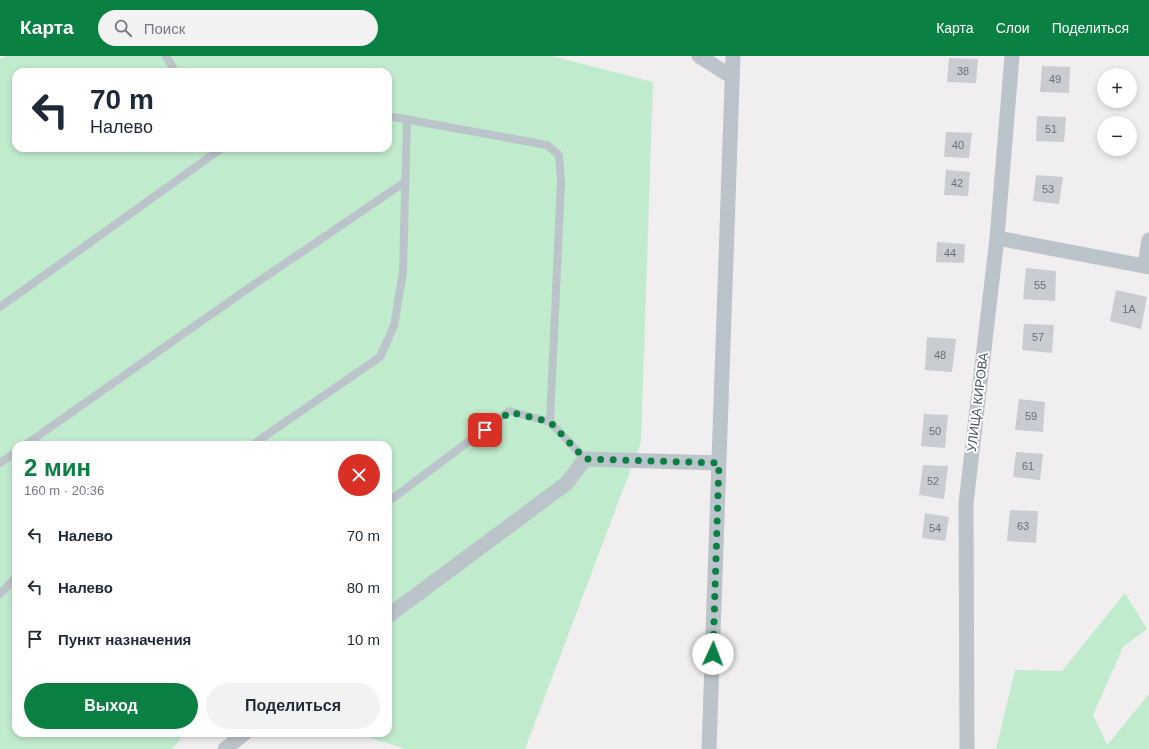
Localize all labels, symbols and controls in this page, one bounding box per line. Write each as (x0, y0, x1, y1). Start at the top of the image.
search box (98, 10, 378, 46)
text: Карта (20, 17, 74, 38)
icon: search (112, 17, 134, 39)
text: Поиск (144, 20, 185, 37)
text: Карта (936, 20, 974, 36)
text: Слои (996, 20, 1030, 36)
text: Поделиться (1052, 20, 1129, 36)
house number: 38 (957, 65, 969, 77)
map controls (1097, 68, 1137, 156)
button: + (1097, 68, 1137, 108)
house number: 49 (1049, 73, 1061, 85)
icon: left (24, 84, 76, 136)
text: 70 m (90, 84, 154, 115)
button: − (1097, 116, 1137, 156)
text: Налево (90, 117, 153, 137)
house number: 51 (1045, 123, 1057, 135)
house number: 40 (952, 139, 964, 151)
house number: 42 (951, 177, 963, 189)
house number: 53 (1042, 183, 1054, 195)
house number: 44 (944, 247, 956, 259)
house number: 55 (1034, 279, 1046, 291)
house number: 1А (1122, 303, 1136, 315)
house number: 57 (1032, 331, 1044, 343)
house number: 48 (934, 349, 946, 361)
street label: УЛИЦА КИРОВА (964, 351, 991, 453)
house number: 59 (1025, 410, 1037, 422)
pin (468, 413, 502, 447)
icon: arrive (474, 419, 496, 441)
house number: 50 (929, 425, 941, 437)
text: 2 мин (24, 454, 91, 481)
button: close (338, 454, 380, 496)
house number: 61 (1022, 460, 1034, 472)
house number: 52 (927, 475, 939, 487)
text: 160 m · 20:36 (24, 483, 104, 498)
house number: 63 (1017, 520, 1029, 532)
house number: 54 (929, 522, 941, 534)
icon: left (24, 524, 46, 546)
text: Налево (58, 527, 113, 544)
text: 70 m (347, 527, 380, 544)
icon: left (24, 576, 46, 598)
text: Налево (58, 579, 113, 596)
text: 80 m (347, 579, 380, 596)
icon: arrive (24, 628, 46, 650)
text: Пункт назначения (58, 631, 191, 648)
text: 10 m (347, 631, 380, 648)
position arrow (692, 633, 734, 675)
button: Выход (24, 683, 198, 729)
button: Поделиться (206, 683, 380, 729)

